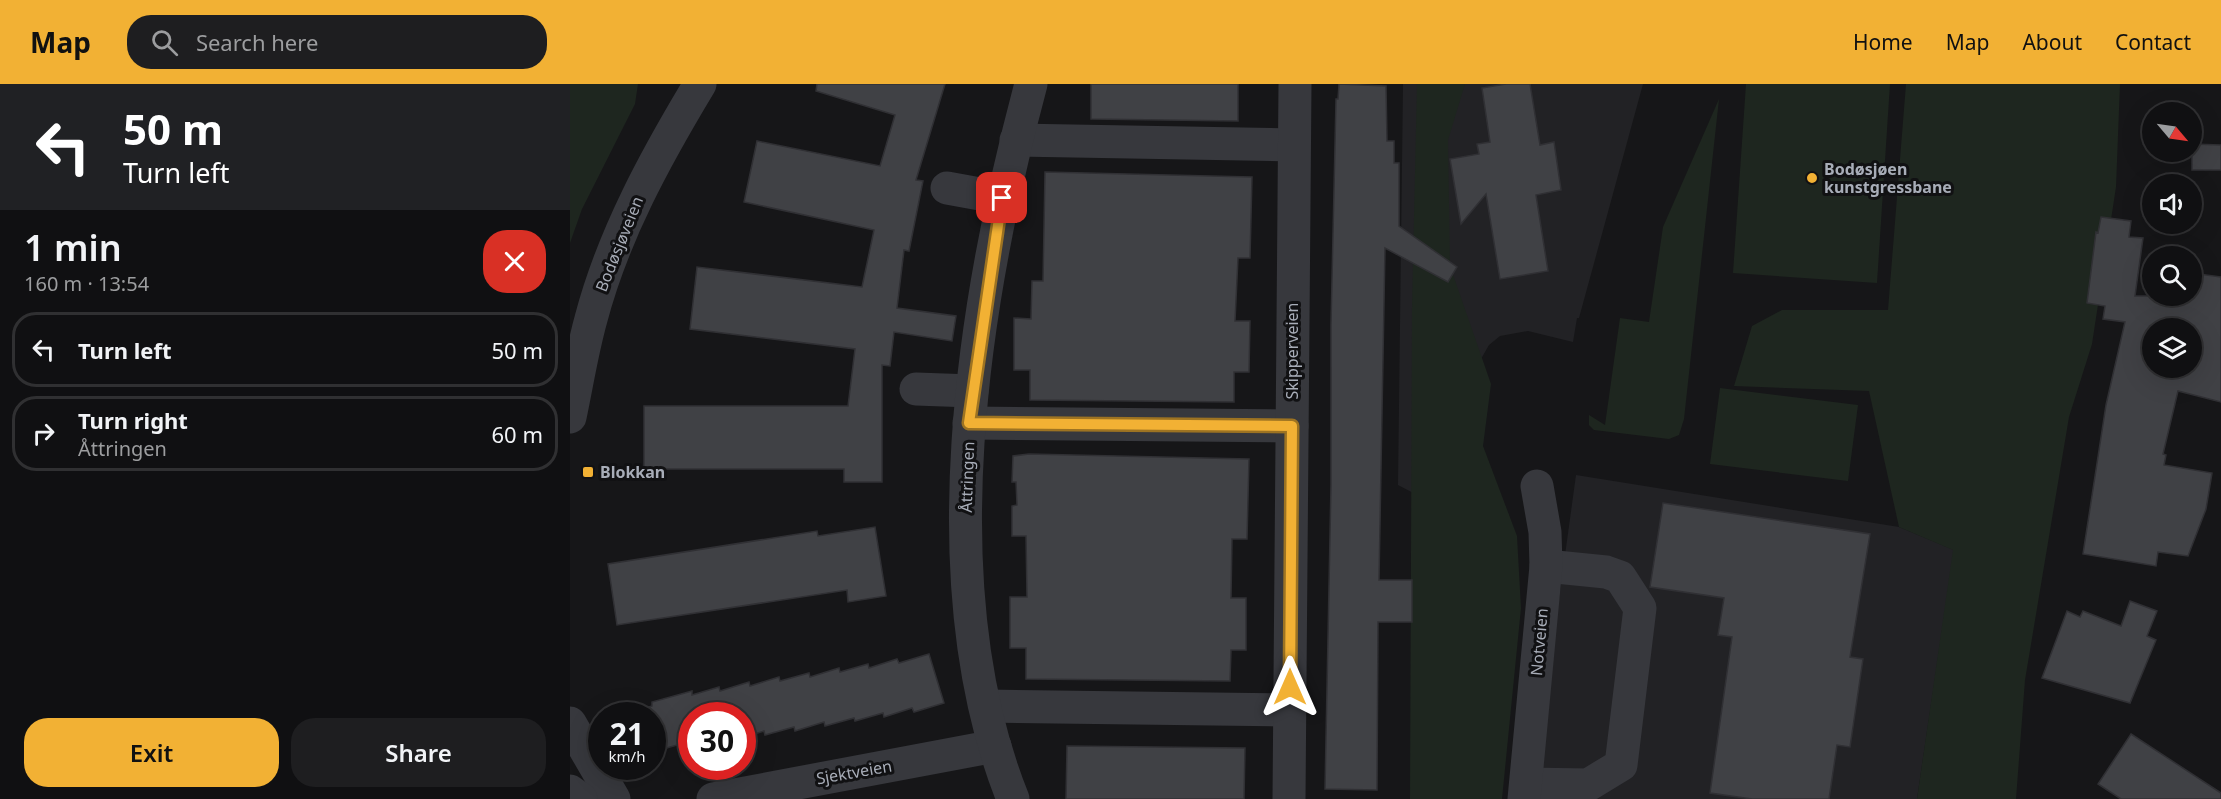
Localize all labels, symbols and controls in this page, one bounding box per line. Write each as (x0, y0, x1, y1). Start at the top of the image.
search box (127, 15, 547, 69)
text: Map (30, 23, 91, 61)
icon: search (148, 26, 181, 59)
text: Search here (196, 27, 318, 57)
text: Home (1853, 28, 1913, 56)
text: Map (1946, 28, 1989, 56)
text: About (2022, 28, 2082, 56)
text: Contact (2115, 28, 2191, 56)
text: 50 m (123, 100, 223, 157)
north arrow (2142, 102, 2202, 162)
map controls (2142, 102, 2202, 378)
icon: left (24, 108, 102, 186)
text: Turn left (123, 154, 229, 191)
place label: Bodøsjøen kunstgressbane (1824, 158, 1952, 198)
marker: Bodøsjøen kunstgressbane (1805, 171, 1819, 185)
pin (976, 172, 1027, 223)
button: sound (2142, 174, 2202, 234)
icon: arrive (985, 181, 1018, 214)
street label: Bodøsjøveien (590, 193, 648, 295)
text: 1 min (24, 223, 122, 272)
button: close (483, 230, 546, 293)
button: search (2142, 246, 2202, 306)
text: 160 m · 13:54 (24, 270, 149, 297)
street label: Skipperveien (1281, 303, 1303, 399)
button: layers (2142, 318, 2202, 378)
icon: left (27, 333, 60, 366)
text: Turn left (78, 335, 172, 365)
text: 50 m (492, 335, 543, 365)
text: Turn right (78, 405, 188, 435)
icon: right (27, 417, 60, 450)
text: 60 m (492, 419, 543, 449)
text: Åttringen (78, 435, 167, 462)
street label: Åttringen (955, 441, 979, 513)
place label: Blokkan (600, 461, 665, 483)
marker: Blokkan (581, 465, 595, 479)
street label: Notveien (1525, 607, 1553, 677)
position arrow (1258, 655, 1322, 719)
speed limit sign: 30 (678, 702, 756, 780)
text: 21 (610, 713, 644, 754)
button: Exit (24, 718, 279, 787)
button: Share (291, 718, 546, 787)
text: km/h (609, 746, 645, 766)
street label: Sjektveien (814, 755, 894, 789)

